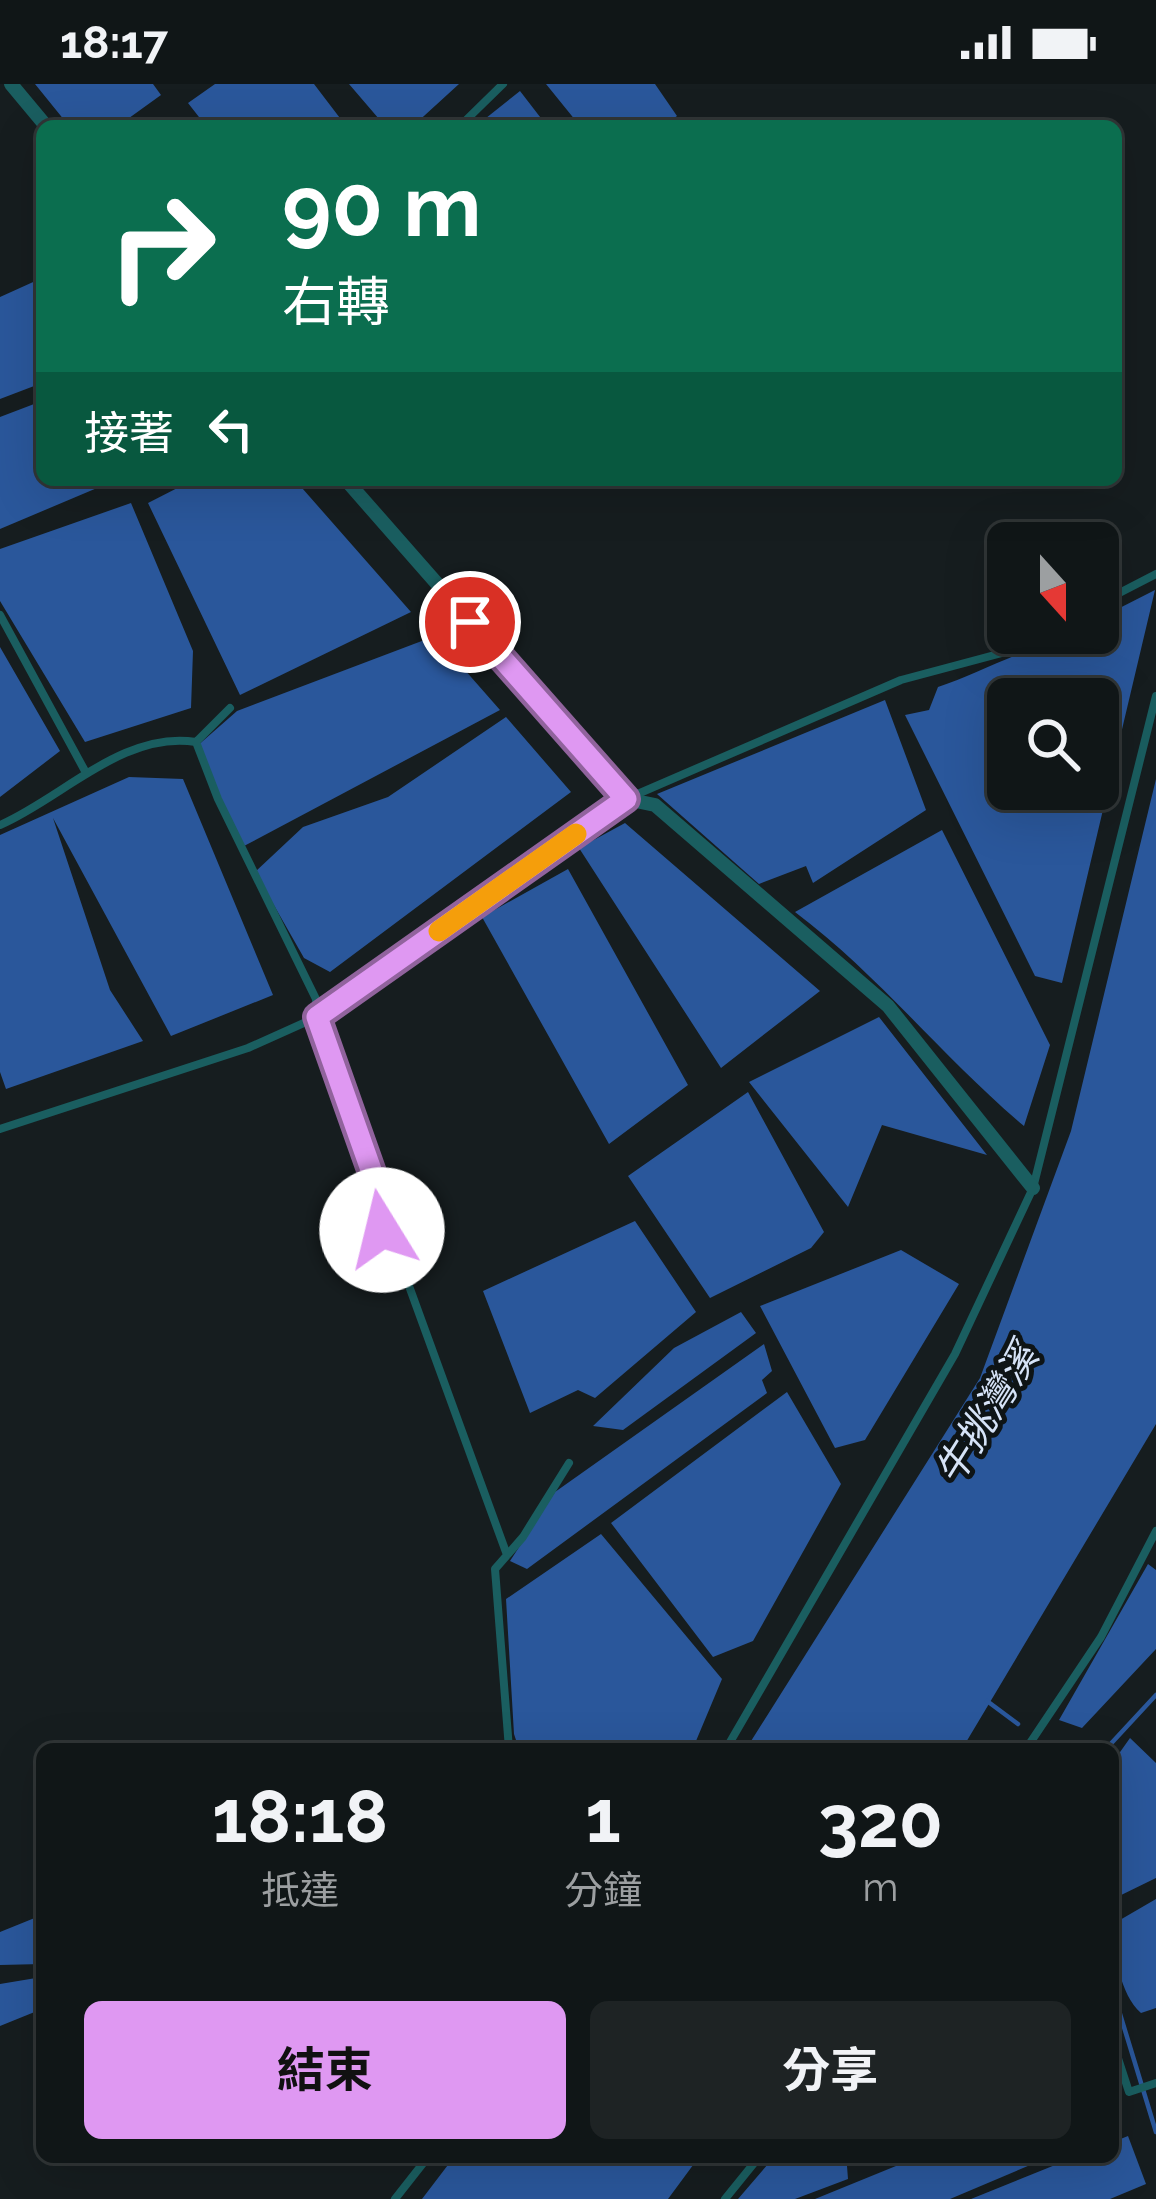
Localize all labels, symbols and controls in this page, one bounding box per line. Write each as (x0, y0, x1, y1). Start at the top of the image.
text: 18:17 (60, 16, 168, 69)
text: 90 m (282, 157, 481, 256)
icon: right (84, 168, 240, 324)
text: 右轉 (282, 270, 390, 334)
icon: left (198, 396, 264, 462)
text: 接著 (84, 407, 174, 460)
north arrow (987, 522, 1119, 654)
map controls (987, 522, 1119, 810)
pin (419, 571, 521, 673)
icon: arrive (437, 589, 503, 655)
button: search (987, 678, 1119, 810)
position arrow (319, 1167, 445, 1293)
water label: 牛挑灣溪 (925, 1331, 1049, 1492)
text: 18:18 (212, 1774, 388, 1859)
text: 1 (585, 1774, 621, 1859)
text: 320 (818, 1779, 943, 1864)
text: m (863, 1864, 898, 1910)
text: 抵達 (261, 1867, 339, 1913)
text: 分鐘 (564, 1867, 642, 1913)
button: 結束 (84, 2001, 566, 2139)
button: 分享 (590, 2001, 1071, 2139)

